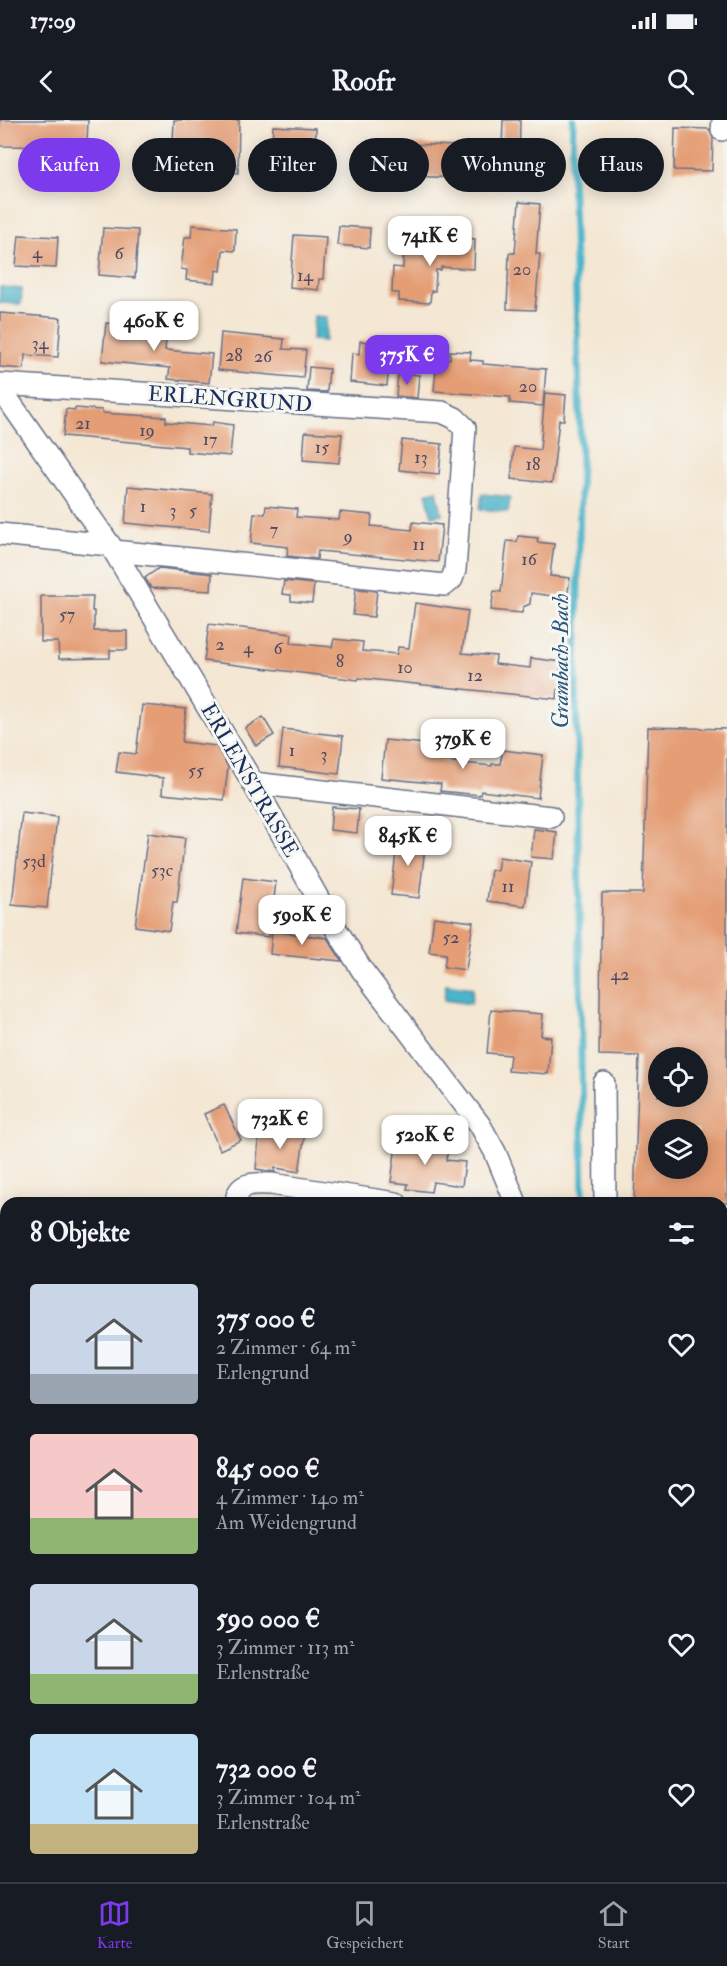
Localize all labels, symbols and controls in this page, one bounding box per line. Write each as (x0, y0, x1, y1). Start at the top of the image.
text: 17:09 (30, 7, 76, 35)
icon: back (30, 65, 63, 98)
text: Roofr (332, 65, 395, 98)
icon: search (664, 65, 697, 98)
chip: Kaufen (18, 138, 120, 192)
chip: Mieten (132, 138, 236, 192)
chip: Filter (248, 138, 337, 192)
chip: Neu (349, 138, 429, 192)
chip: Wohnung (441, 138, 566, 192)
chip: Haus (578, 138, 664, 192)
pin: 741K € (381, 216, 479, 267)
text: 741K € (402, 223, 458, 248)
house number: 4 (32, 241, 43, 264)
house number: 6 (114, 242, 124, 265)
house number: 20 (513, 258, 531, 281)
house number: 14 (297, 264, 314, 287)
pin: 460K € (105, 301, 203, 352)
text: 460K € (123, 308, 185, 333)
house number: 34 (32, 332, 50, 355)
pin: 375K € (358, 335, 456, 386)
text: 375K € (379, 342, 435, 367)
house number: 28 (225, 344, 243, 367)
house number: 26 (254, 345, 273, 368)
house number: 20 (519, 375, 537, 398)
street label: ERLENGRUND (147, 380, 313, 419)
house number: 21 (75, 412, 91, 435)
house number: 19 (139, 419, 155, 442)
house number: 17 (203, 428, 217, 451)
house number: 15 (315, 436, 329, 459)
house number: 13 (414, 446, 428, 469)
house number: 18 (526, 453, 540, 476)
house number: 1 (140, 495, 146, 518)
house number: 3 (170, 499, 176, 522)
house number: 5 (189, 499, 197, 522)
house number: 7 (270, 518, 278, 541)
house number: 9 (341, 525, 353, 548)
house number: 11 (413, 533, 425, 556)
house number: 16 (521, 548, 538, 571)
water label: Grambach-Bach (547, 593, 575, 729)
house number: 57 (59, 603, 75, 626)
house number: 2 (215, 633, 225, 656)
house number: 4 (243, 636, 254, 659)
house number: 6 (273, 637, 283, 660)
house number: 8 (336, 650, 344, 673)
house number: 10 (397, 656, 413, 679)
house number: 12 (467, 664, 483, 687)
street label: ERLENSTRASSE (195, 698, 305, 862)
pin: 379K € (414, 719, 512, 770)
text: 379K € (435, 726, 492, 751)
house number: 1 (289, 739, 295, 762)
house number: 3 (321, 743, 327, 766)
house number: 55 (188, 759, 204, 782)
pin: 845K € (359, 816, 457, 867)
text: 845K € (379, 823, 437, 848)
house number: 53d (22, 850, 46, 873)
house number: 53c (151, 859, 173, 882)
house number: 11 (502, 875, 514, 898)
pin: 590K € (253, 895, 351, 946)
text: 590K € (272, 902, 332, 927)
house number: 52 (443, 926, 459, 949)
house number: 42 (611, 963, 629, 986)
map controls (648, 1047, 708, 1179)
button: locate (648, 1047, 708, 1107)
pin: 732K € (231, 1099, 329, 1150)
text: 732K € (252, 1106, 308, 1131)
pin: 520K € (376, 1115, 474, 1166)
button: layers (648, 1119, 708, 1179)
text: 520K € (396, 1122, 455, 1147)
text: 8 Objekte (30, 1217, 130, 1249)
icon: filters (665, 1217, 698, 1250)
text: 375 000 € (216, 1303, 316, 1335)
icon: home (78, 1308, 150, 1380)
icon: heart (665, 1328, 698, 1361)
text: 2 Zimmer · 64 m² (216, 1335, 356, 1360)
text: Erlengrund (216, 1360, 309, 1385)
text: 845 000 € (216, 1453, 320, 1485)
icon: home (78, 1458, 150, 1530)
icon: heart (665, 1478, 698, 1511)
text: 4 Zimmer · 140 m² (216, 1485, 364, 1510)
text: Am Weidengrund (216, 1510, 357, 1535)
text: 590 000 € (216, 1603, 320, 1635)
icon: home (78, 1608, 150, 1680)
icon: heart (665, 1628, 698, 1661)
text: 3 Zimmer · 113 m² (216, 1635, 355, 1660)
text: Erlenstraße (216, 1660, 310, 1685)
text: 732 000 € (216, 1753, 317, 1785)
icon: home (78, 1758, 150, 1830)
icon: heart (665, 1778, 698, 1811)
text: 3 Zimmer · 104 m² (216, 1785, 361, 1810)
text: Erlenstraße (216, 1810, 310, 1835)
tab: Karte (97, 1897, 132, 1953)
tab: Gespeichert (326, 1897, 403, 1953)
tab: Start (597, 1897, 630, 1953)

